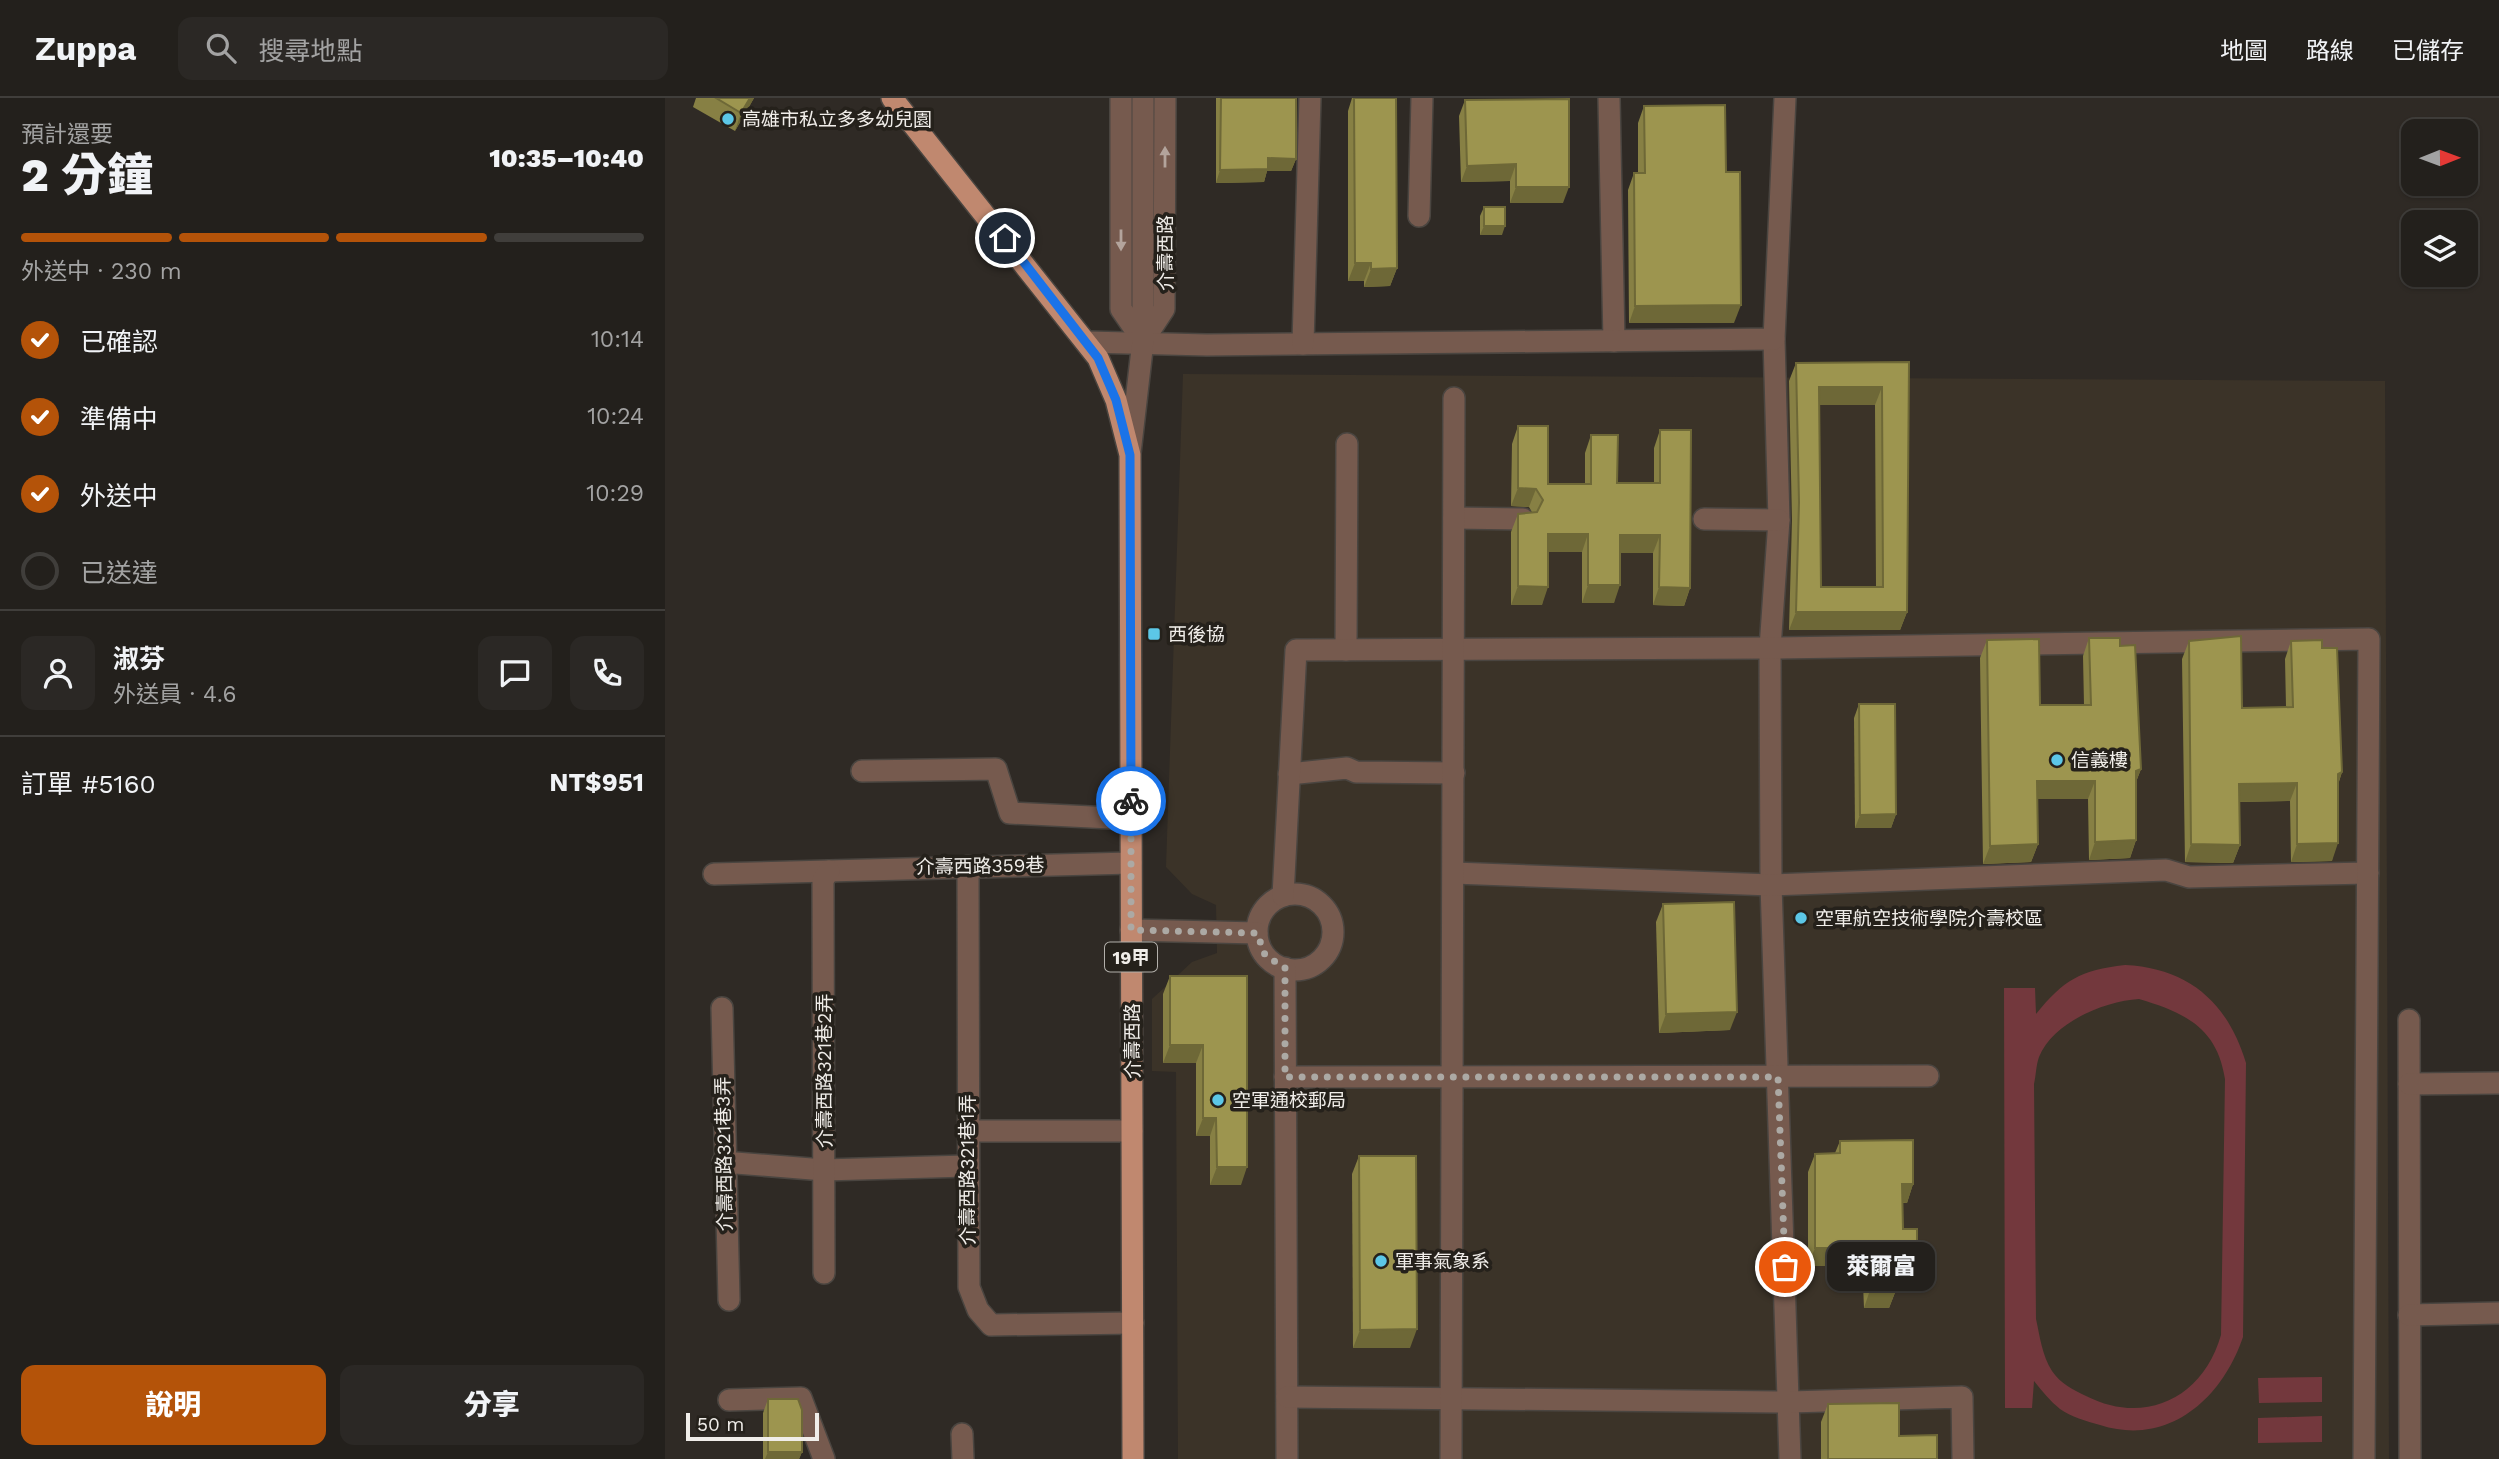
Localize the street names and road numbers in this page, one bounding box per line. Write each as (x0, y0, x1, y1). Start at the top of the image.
street label: 介壽西路 (1154, 215, 1177, 291)
street label: 介壽西路359巷 (915, 853, 1045, 879)
road number: 19甲 (1105, 942, 1157, 972)
street label: 介壽西路321巷2弄 (813, 994, 836, 1148)
street label: 介壽西路 (1121, 1003, 1144, 1079)
street label: 介壽西路321巷3弄 (711, 1076, 737, 1232)
street label: 介壽西路321巷1弄 (956, 1095, 979, 1245)

